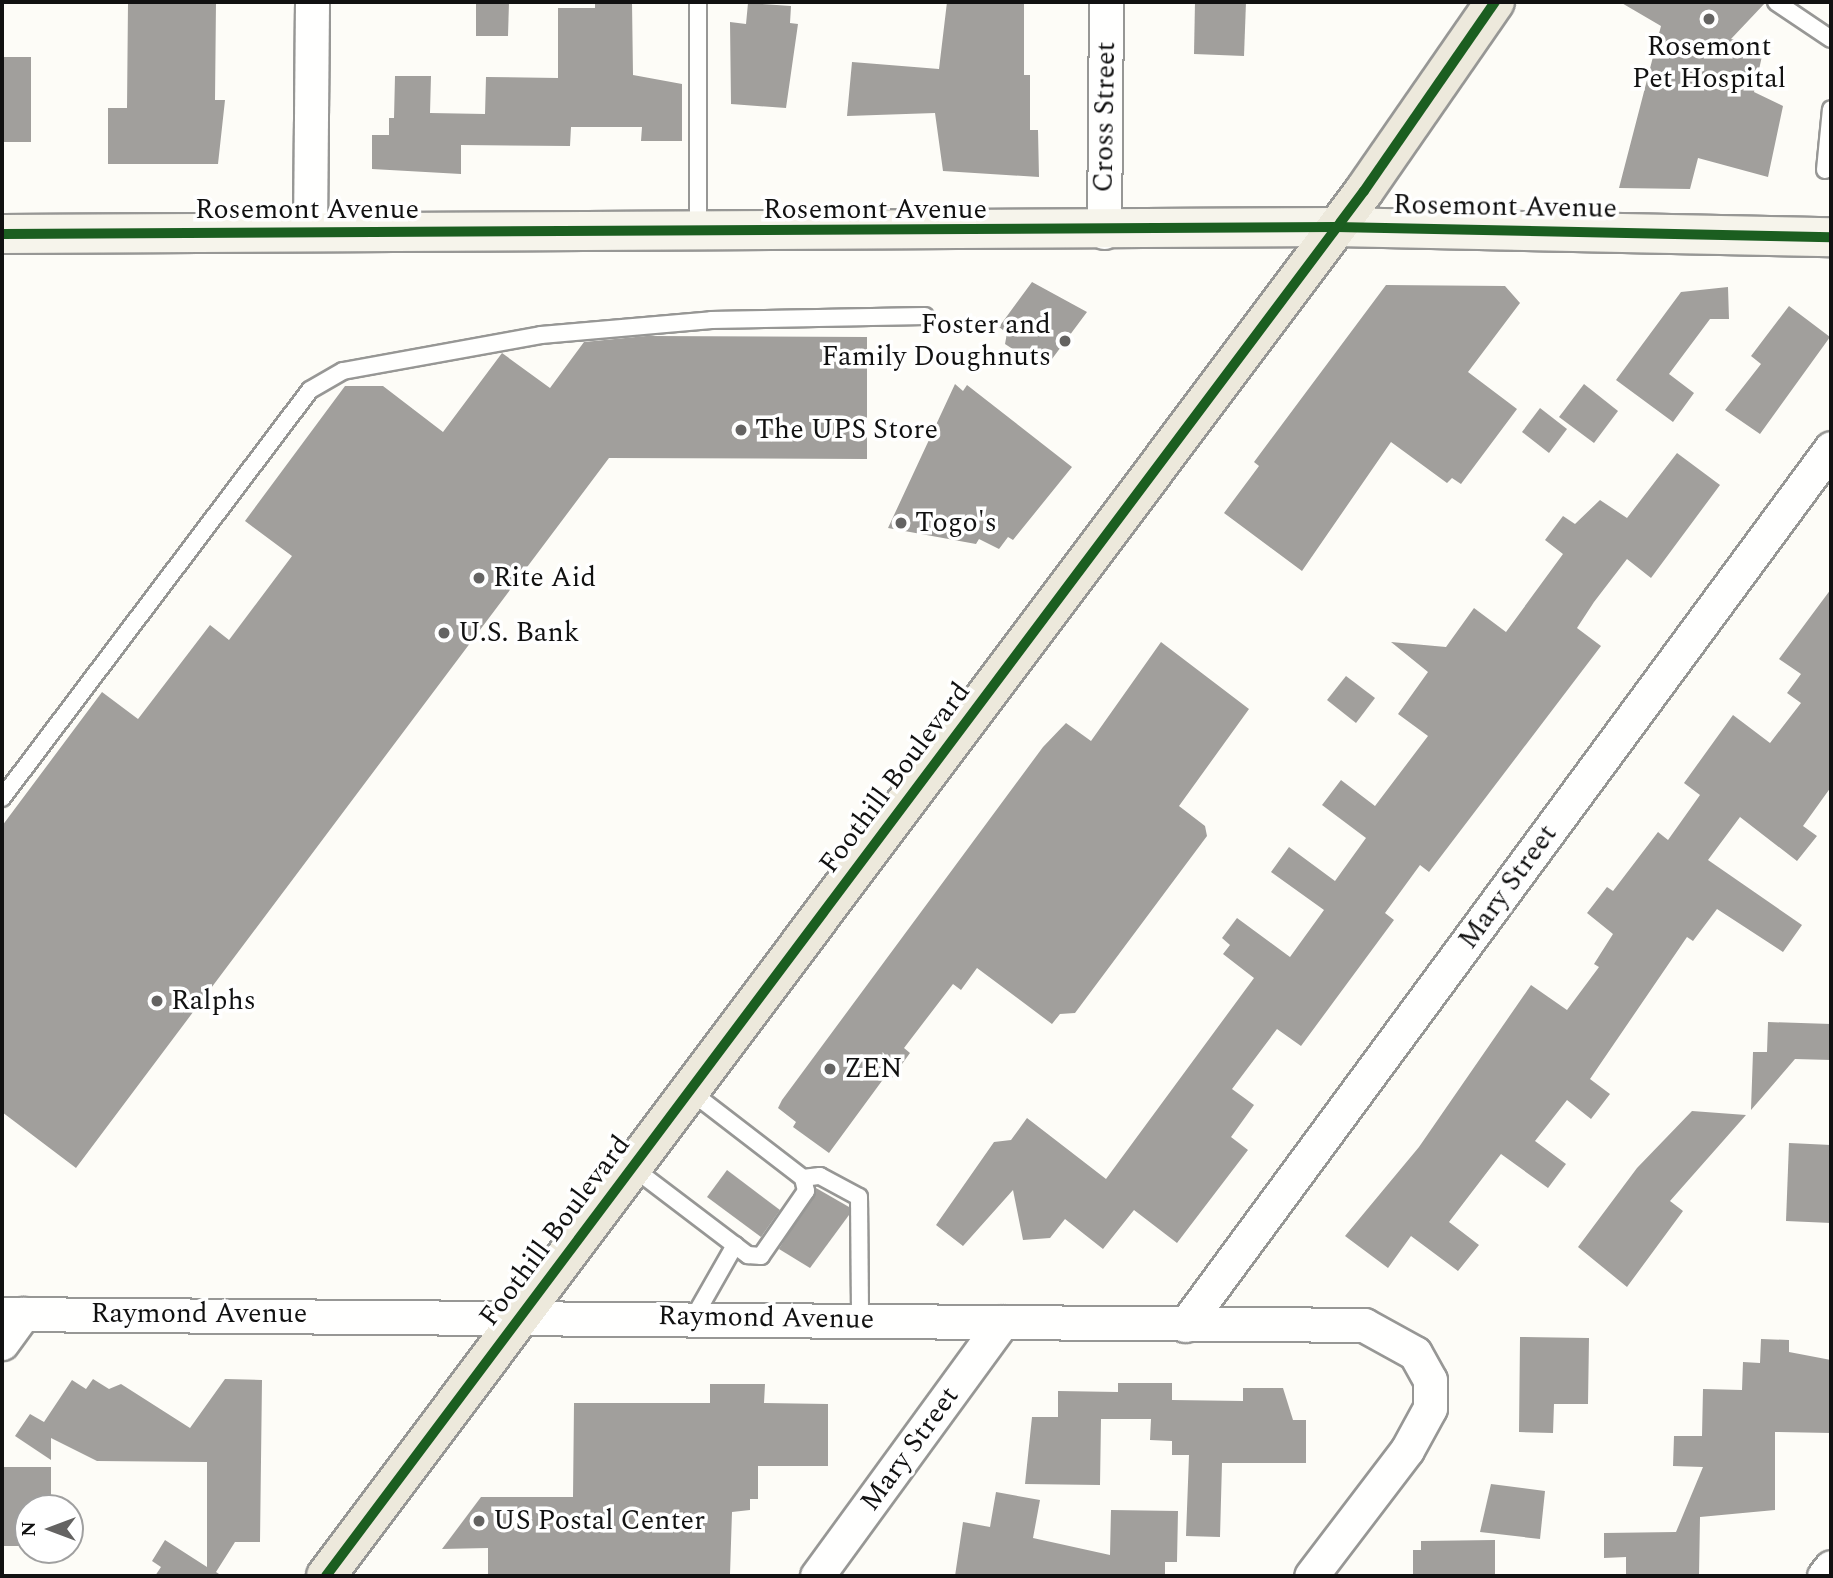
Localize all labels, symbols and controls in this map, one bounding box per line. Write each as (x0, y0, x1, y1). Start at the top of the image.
marker: Rosemont Pet Hospital (1701, 11, 1717, 27)
place label: Rosemont Pet Hospital (1632, 30, 1786, 96)
street label: Cross Street (1087, 41, 1123, 193)
street label: Rosemont Avenue (1393, 188, 1617, 226)
street label: Rosemont Avenue (195, 193, 419, 227)
street label: Rosemont Avenue (763, 193, 987, 227)
place label: Foster and Family Doughnuts (821, 308, 1051, 374)
marker: Foster and Family Doughnuts (1057, 333, 1073, 349)
place label: The UPS Store (755, 413, 938, 447)
marker: The UPS Store (733, 422, 749, 438)
place label: Togo's (915, 506, 997, 540)
marker: Togo's (893, 515, 909, 531)
place label: Rite Aid (493, 561, 596, 595)
marker: Rite Aid (471, 570, 487, 586)
place label: U.S. Bank (458, 616, 579, 650)
marker: U.S. Bank (436, 625, 452, 641)
street label: Foothill Boulevard (812, 676, 978, 880)
street label: Mary Street (1452, 818, 1564, 956)
place label: Ralphs (171, 984, 256, 1018)
marker: Ralphs (149, 993, 165, 1009)
place label: ZEN (844, 1052, 903, 1086)
marker: ZEN (822, 1061, 838, 1077)
street label: Foothill Boulevard (472, 1129, 638, 1333)
street label: Raymond Avenue (91, 1297, 307, 1331)
street label: Raymond Avenue (658, 1299, 874, 1337)
street label: Mary Street (854, 1380, 966, 1518)
north arrow (14, 1494, 84, 1564)
place label: US Postal Center (493, 1504, 705, 1538)
marker: US Postal Center (471, 1513, 487, 1529)
text: N (15, 1521, 44, 1537)

